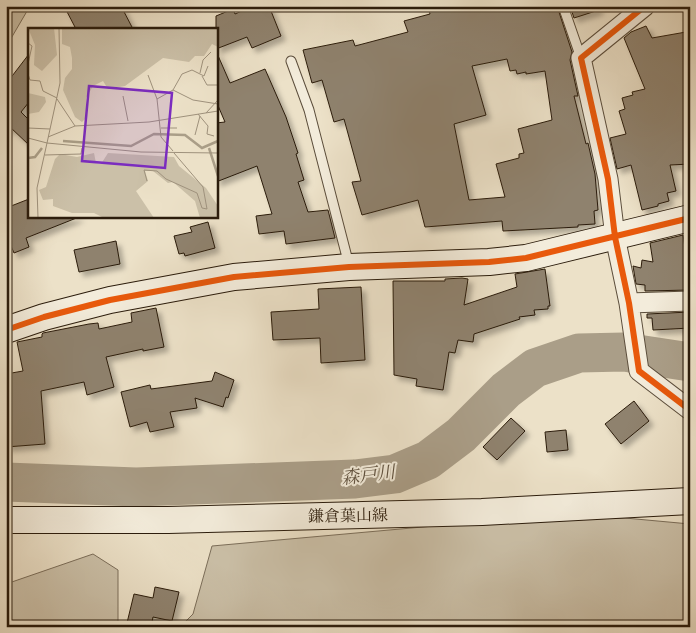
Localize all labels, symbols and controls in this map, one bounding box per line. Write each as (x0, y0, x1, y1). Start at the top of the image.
inset map (28, 28, 218, 218)
water label: 森戸川 (340, 461, 398, 490)
street label: 鎌倉葉山線 (308, 505, 388, 527)

